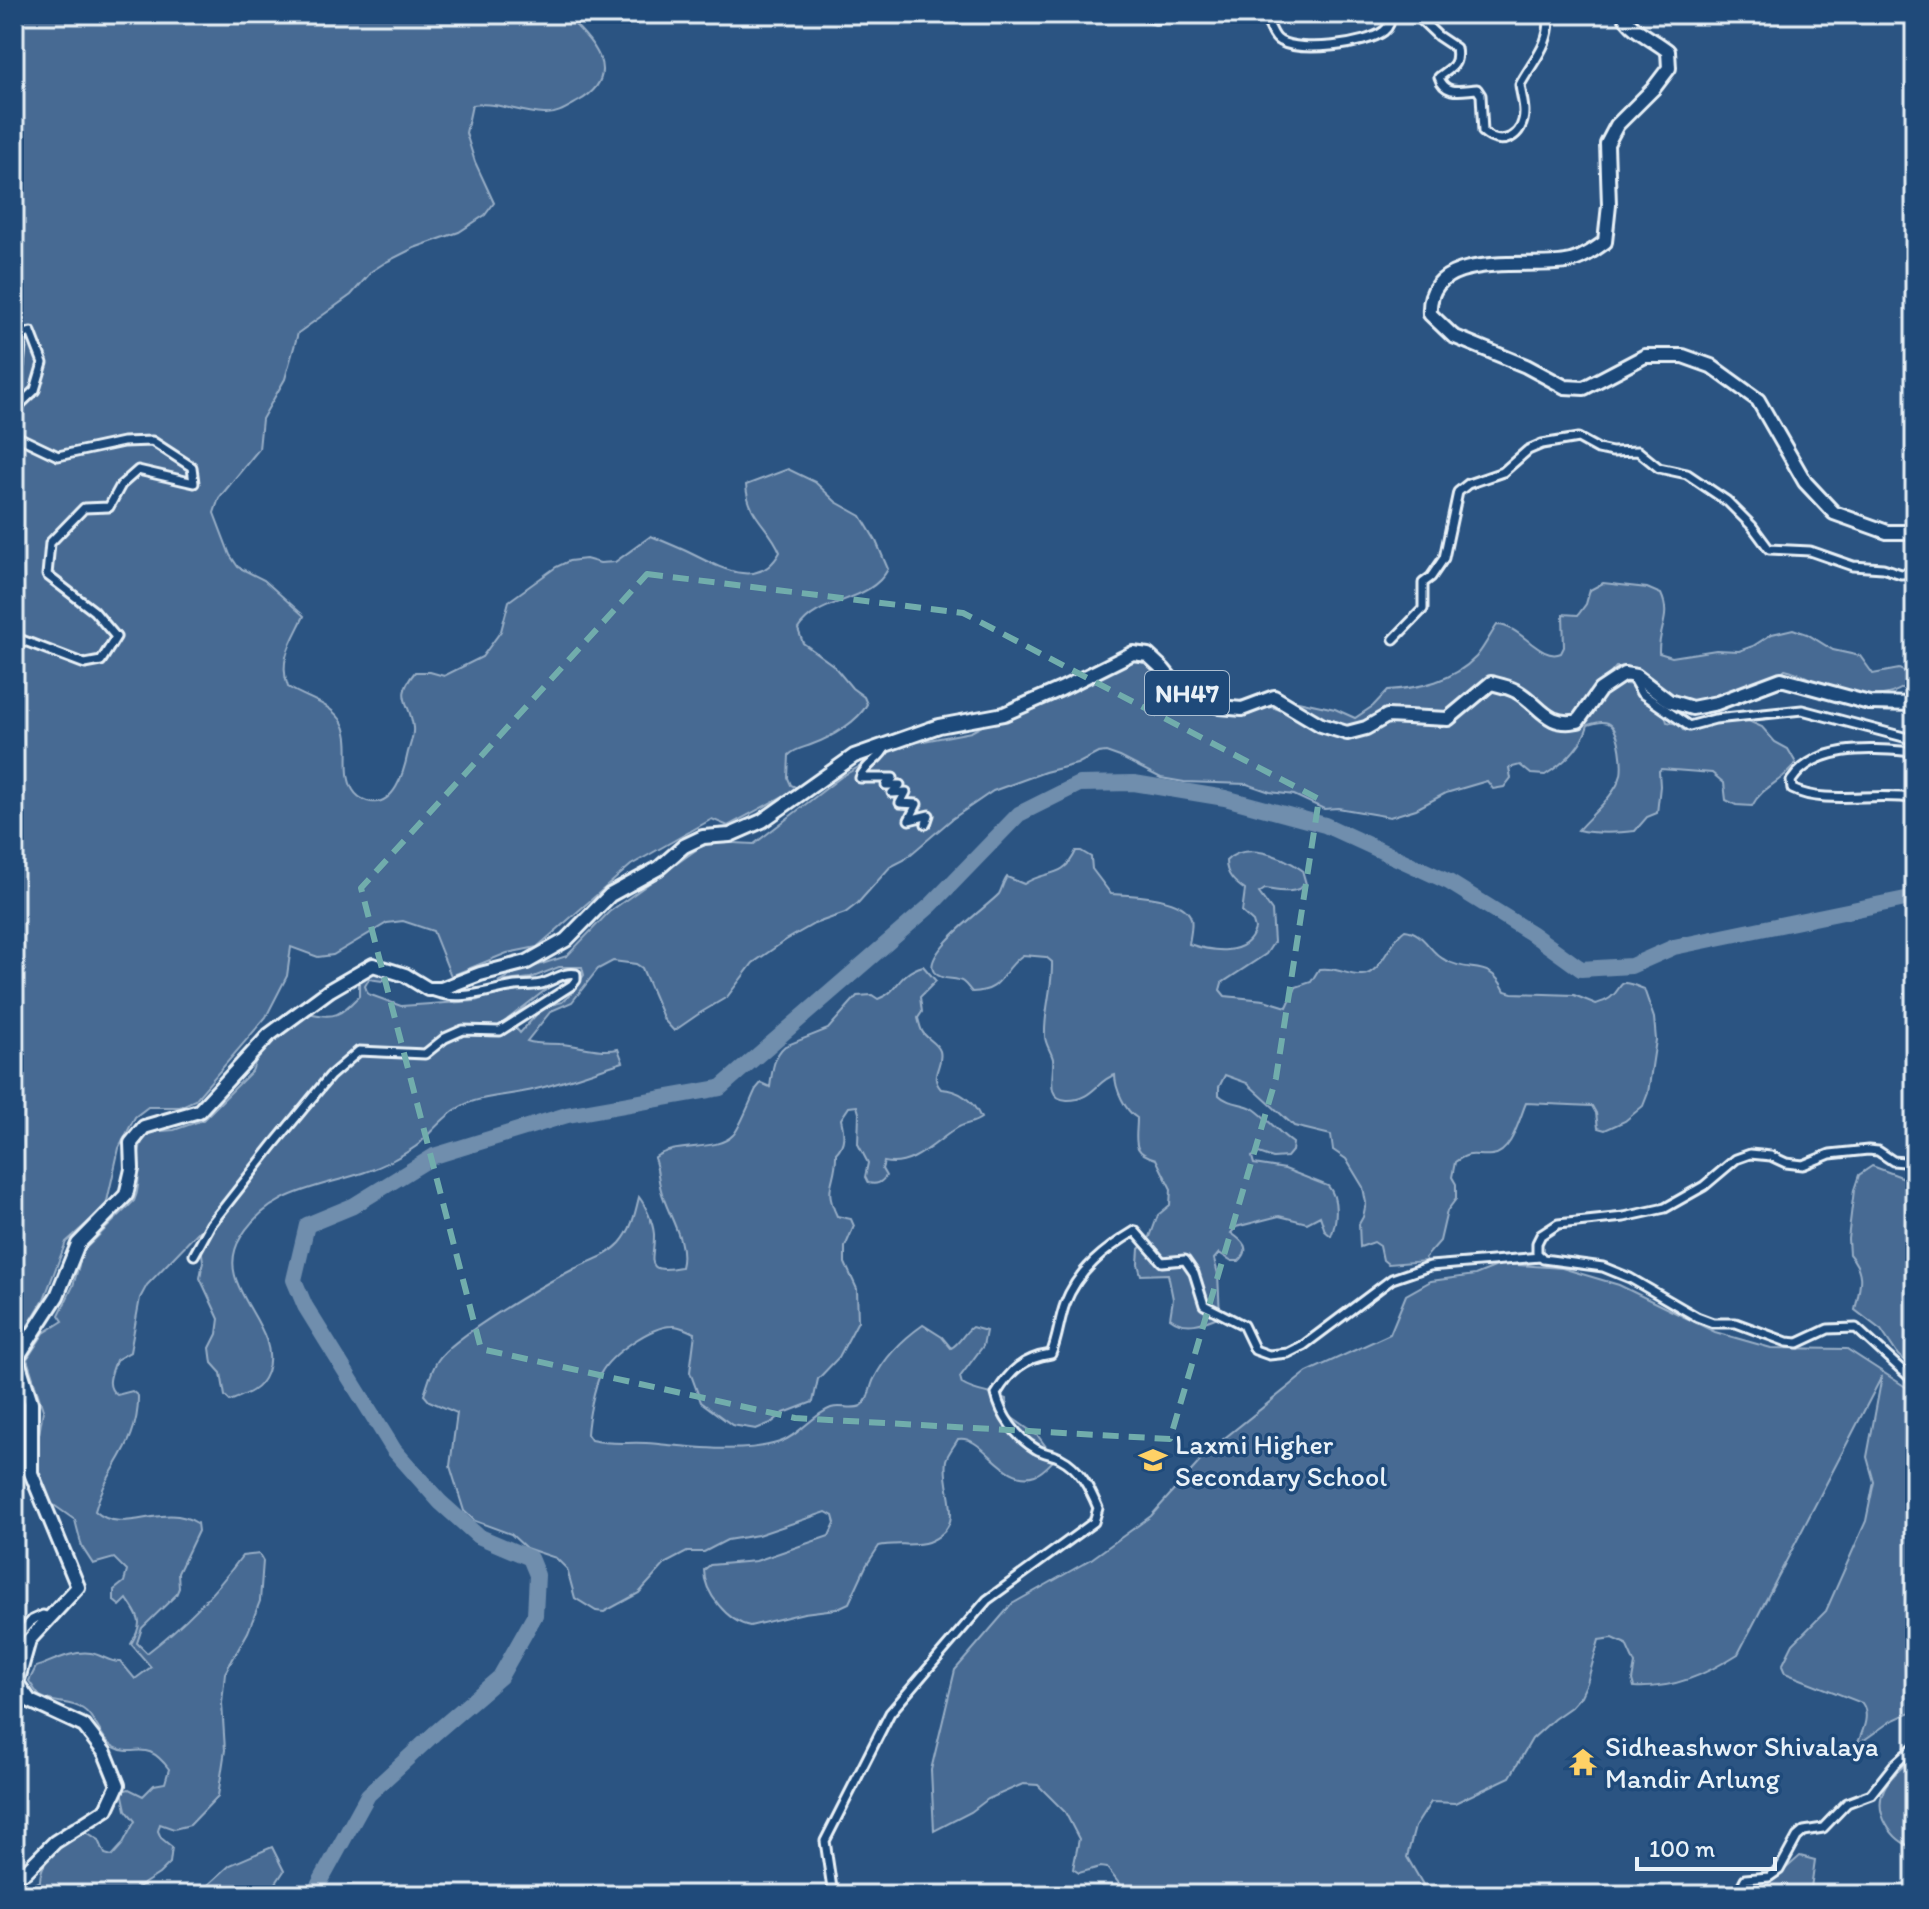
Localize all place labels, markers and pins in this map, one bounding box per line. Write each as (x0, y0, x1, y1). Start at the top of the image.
place label: Laxmi Higher Secondary School (1175, 1427, 1387, 1493)
school or university icon: Laxmi Higher Secondary School (1138, 1445, 1168, 1475)
place label: Sidheashwor Shivalaya Mandir Arlung (1605, 1729, 1879, 1795)
temple icon: Sidheashwor Shivalaya Mandir Arlung (1568, 1747, 1598, 1777)

